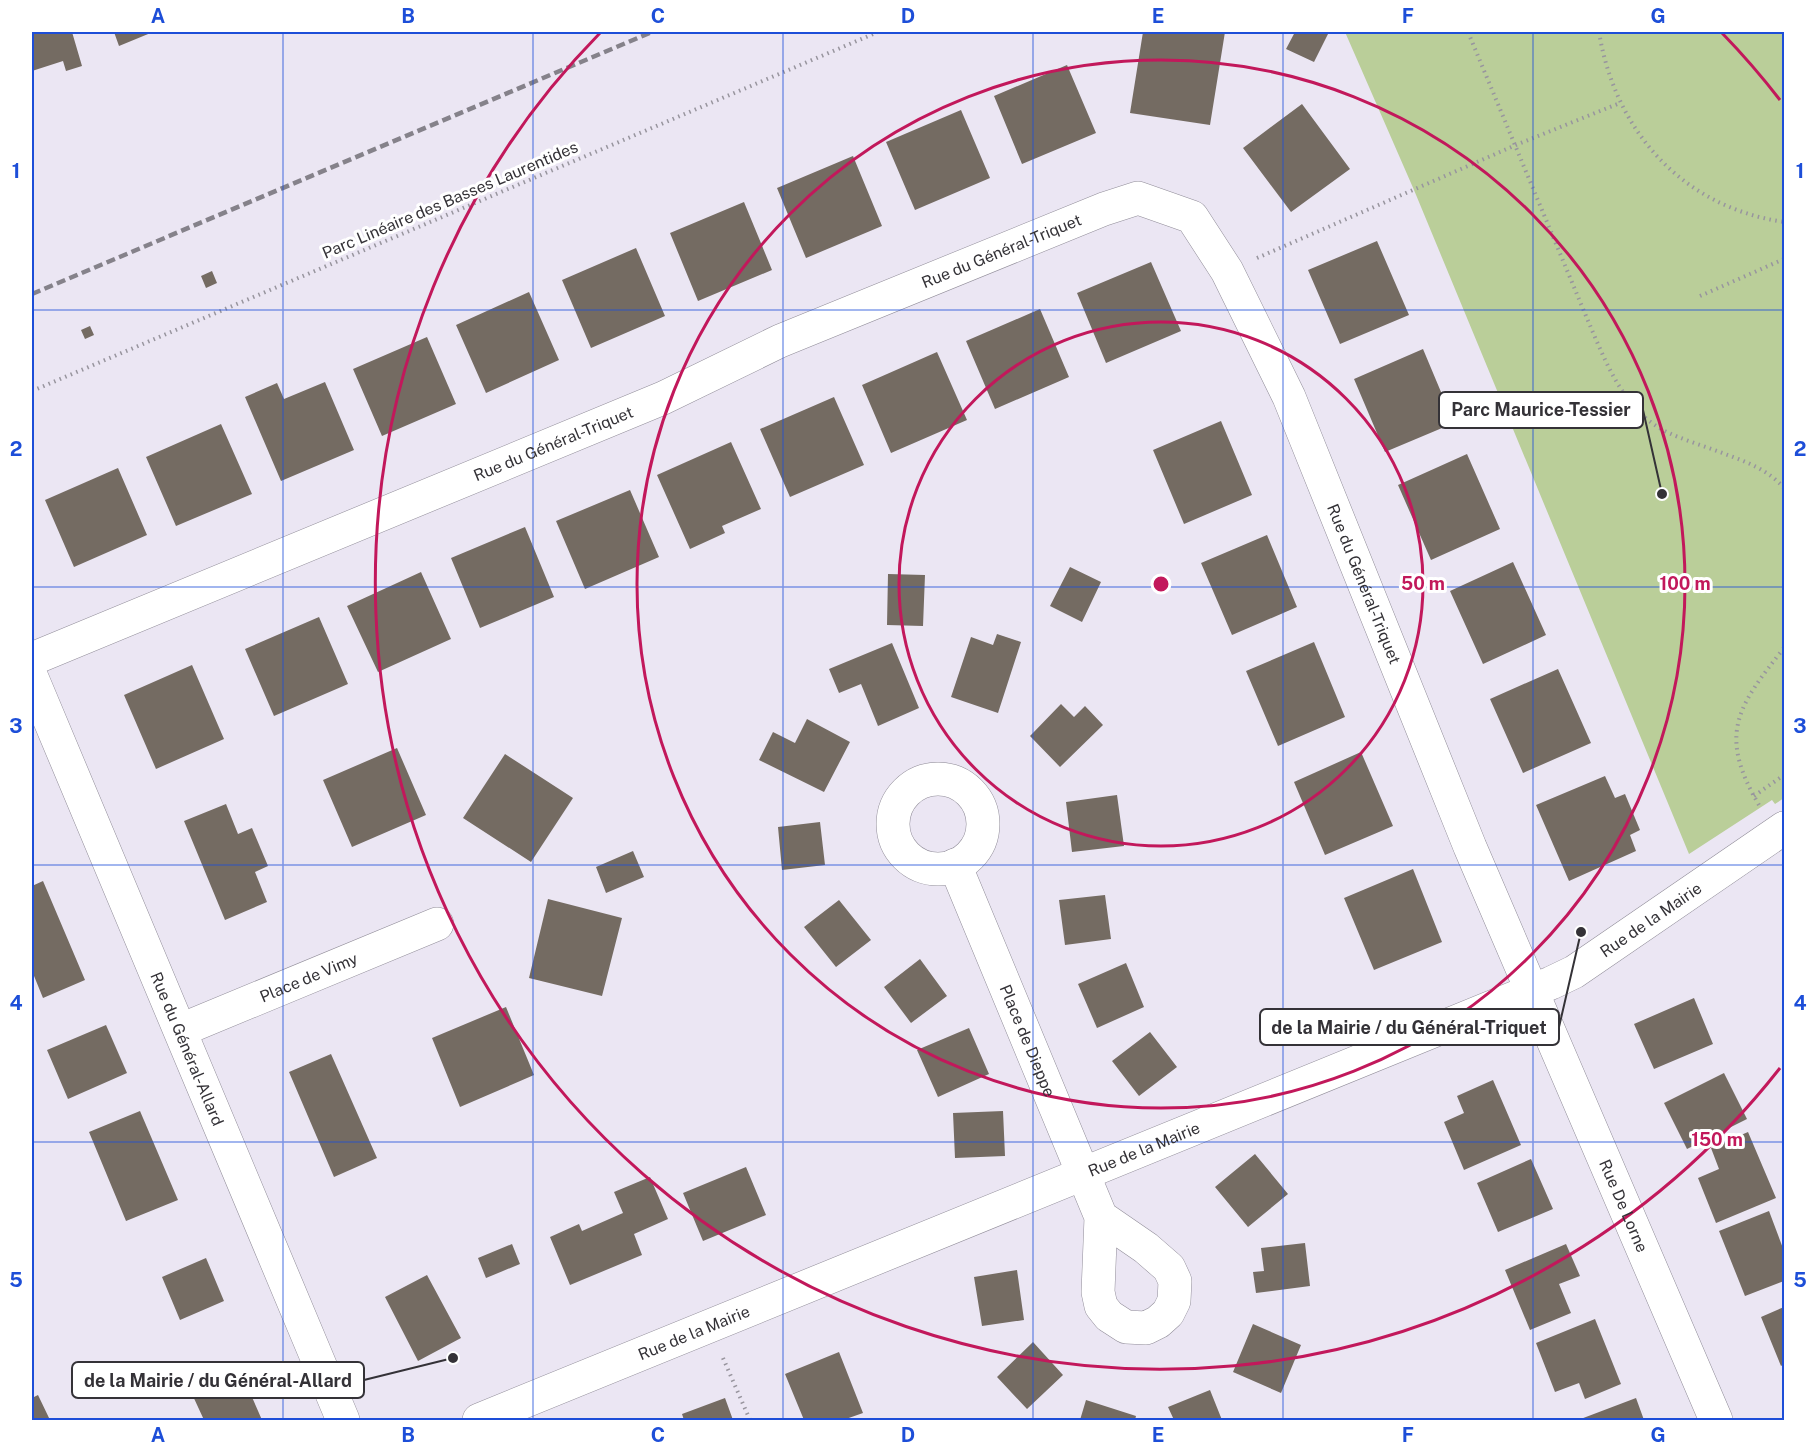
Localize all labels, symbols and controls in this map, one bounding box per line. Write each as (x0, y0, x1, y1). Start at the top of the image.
text: A (151, 4, 165, 28)
text: B (401, 4, 415, 28)
text: C (651, 4, 665, 28)
text: D (901, 4, 915, 28)
text: E (1152, 4, 1164, 28)
text: F (1402, 4, 1414, 28)
text: G (1650, 4, 1666, 28)
street label: Parc Linéaire des Basses Laurentides (319, 137, 581, 263)
text: 1 (12, 159, 20, 183)
text: 1 (1796, 159, 1804, 183)
street label: Rue du Général-Triquet (919, 210, 1084, 292)
callout: Parc Maurice-Tessier (1439, 392, 1643, 428)
text: Parc Maurice-Tessier (1451, 399, 1631, 420)
street label: Rue du Général-Triquet (471, 402, 636, 485)
text: 2 (10, 437, 22, 461)
text: 2 (1794, 437, 1806, 461)
street label: Rue du Général-Triquet (1323, 501, 1405, 667)
text: 50 m (1401, 573, 1445, 594)
text: 100 m (1659, 573, 1711, 594)
centre of rings (1151, 574, 1171, 594)
text: 3 (9, 714, 23, 738)
text: 3 (1793, 714, 1807, 738)
street label: Rue de la Mairie (1596, 878, 1705, 961)
street label: Place de Vimy (257, 948, 361, 1006)
street label: Rue du Général-Allard (147, 969, 228, 1128)
street label: Place de Dieppe (996, 982, 1060, 1099)
text: 4 (9, 991, 23, 1015)
text: 4 (1793, 991, 1807, 1015)
callout: de la Mairie / du Général-Triquet (1260, 1009, 1559, 1045)
text: de la Mairie / du Général-Triquet (1271, 1017, 1547, 1038)
street label: Rue de la Mairie (1085, 1118, 1203, 1180)
text: 150 m (1691, 1129, 1743, 1150)
street label: Rue De Lorne (1596, 1156, 1652, 1255)
text: 5 (9, 1268, 23, 1292)
text: 5 (1793, 1268, 1807, 1292)
street label: Rue de la Mairie (635, 1301, 753, 1364)
callout: de la Mairie / du Général-Allard (72, 1362, 364, 1398)
text: de la Mairie / du Général-Allard (84, 1370, 352, 1391)
text: A (151, 1423, 165, 1447)
text: B (401, 1423, 415, 1447)
text: C (651, 1423, 665, 1447)
text: D (901, 1423, 915, 1447)
text: E (1152, 1423, 1164, 1447)
text: F (1402, 1423, 1414, 1447)
text: G (1650, 1423, 1666, 1447)

